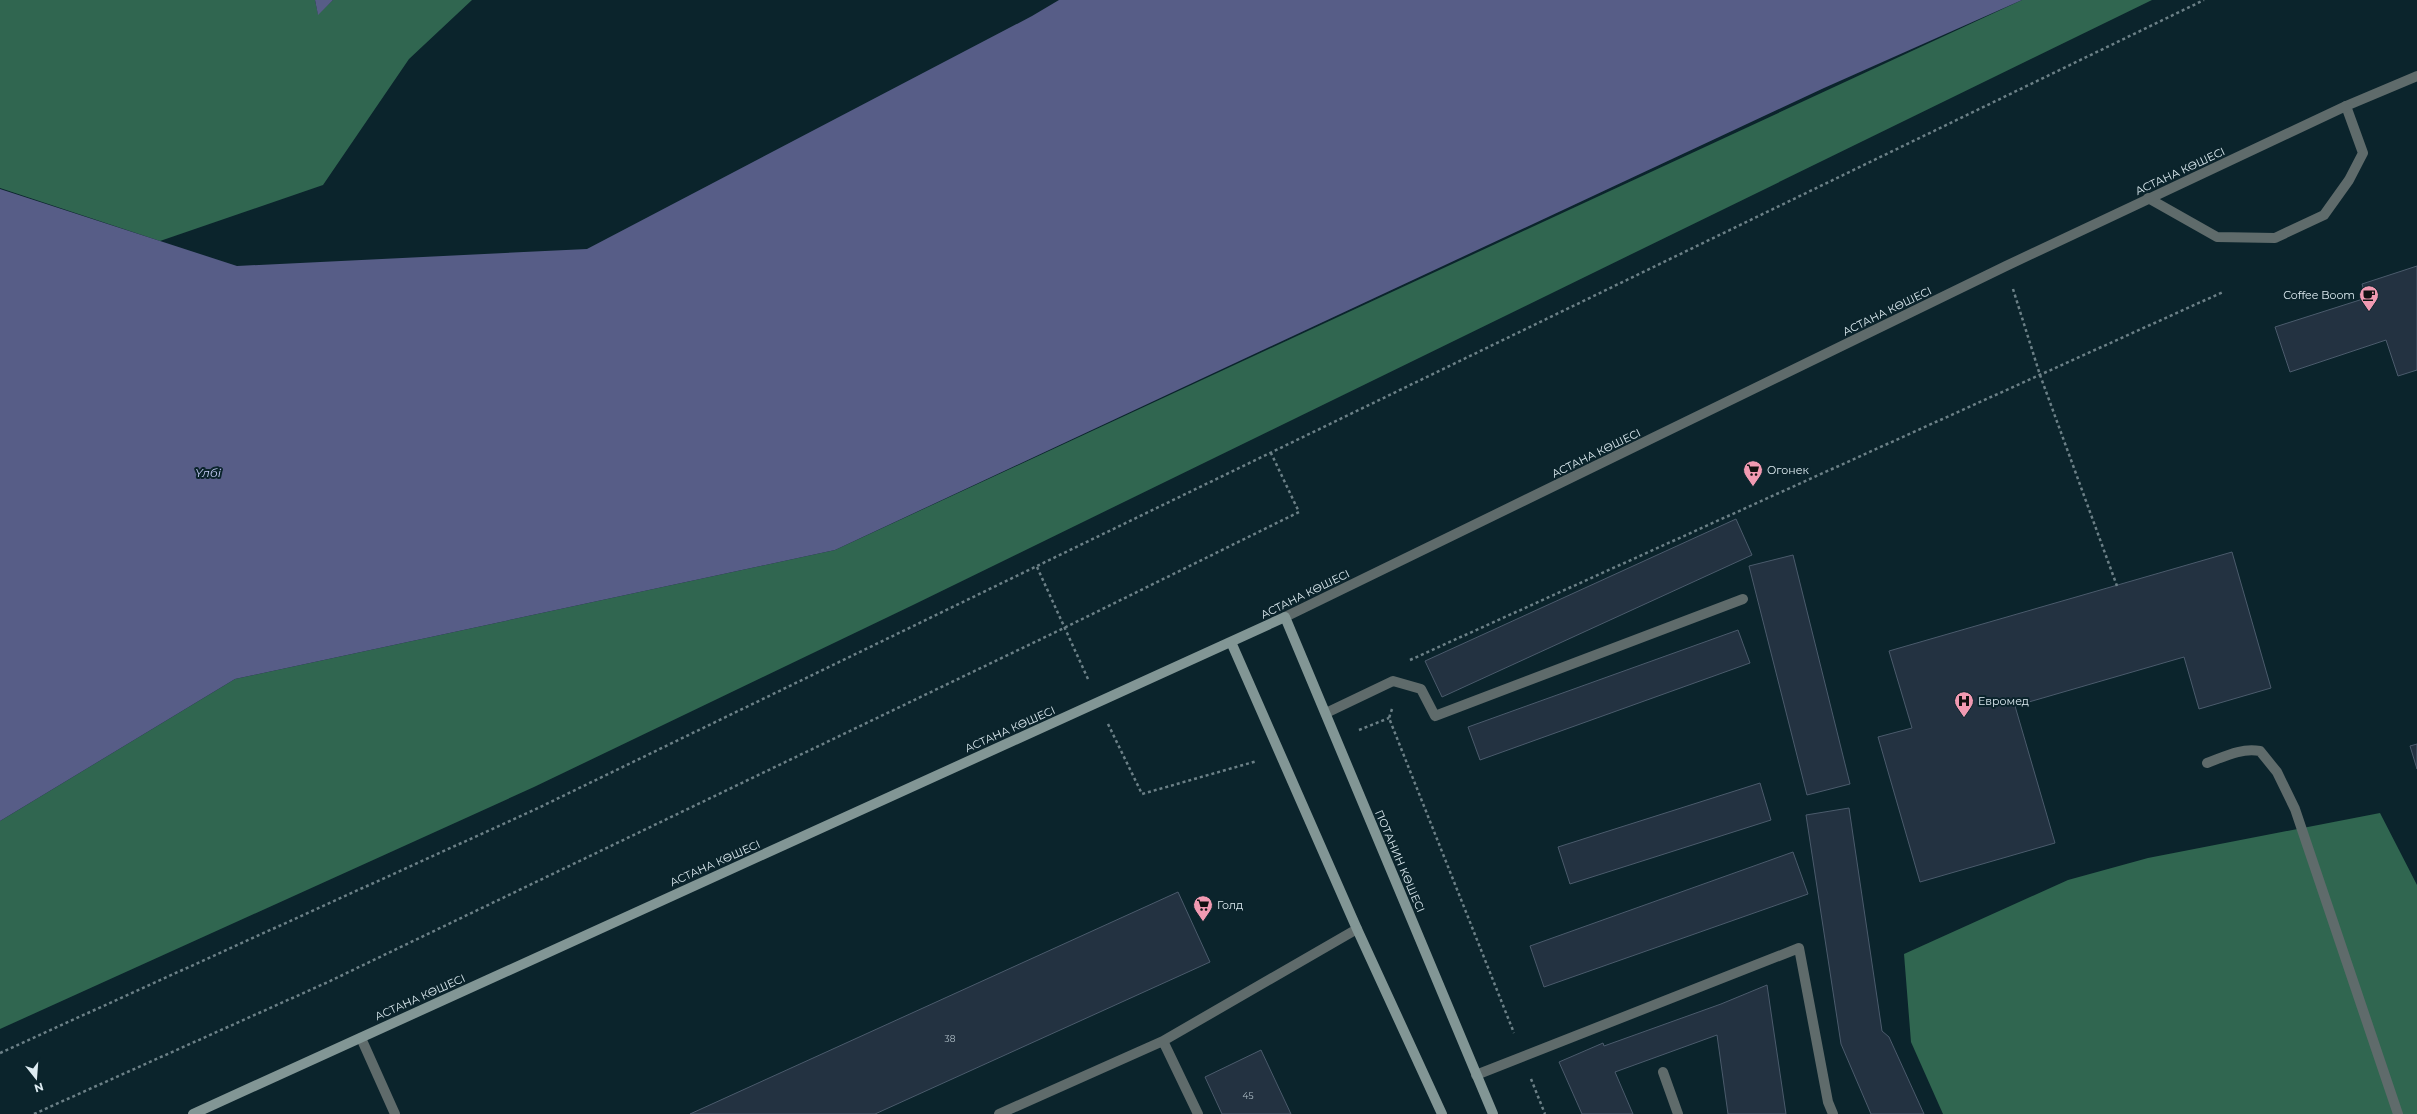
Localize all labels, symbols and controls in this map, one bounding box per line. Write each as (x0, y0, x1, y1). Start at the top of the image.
street label: АСТАНА КӨШЕСІ (2133, 144, 2227, 198)
street label: АСТАНА КӨШЕСІ (1840, 283, 1934, 339)
cafe icon: Coffee Boom (2358, 284, 2380, 312)
place label: Coffee Boom (2283, 288, 2355, 302)
street label: АСТАНА КӨШЕСІ (1549, 425, 1643, 481)
supermarket icon: Огонек (1742, 459, 1764, 487)
place label: Огонек (1767, 463, 1810, 477)
water label: Үлбі (195, 465, 222, 480)
street label: АСТАНА КӨШЕСІ (1258, 566, 1352, 622)
hospital icon: Евромед (1953, 690, 1975, 718)
place label: Евромед (1978, 694, 2029, 708)
street label: АСТАНА КӨШЕСІ (963, 703, 1057, 755)
street label: ПОТАНИН КӨШЕСІ (1372, 808, 1428, 914)
street label: АСТАНА КӨШЕСІ (668, 837, 762, 889)
supermarket icon: Голд (1192, 894, 1214, 922)
place label: Голд (1217, 898, 1243, 912)
street label: АСТАНА КӨШЕСІ (373, 971, 467, 1023)
house number: 38 (945, 1033, 956, 1044)
north arrow (16, 1058, 56, 1098)
text: N (33, 1080, 45, 1096)
house number: 45 (1242, 1090, 1254, 1101)

